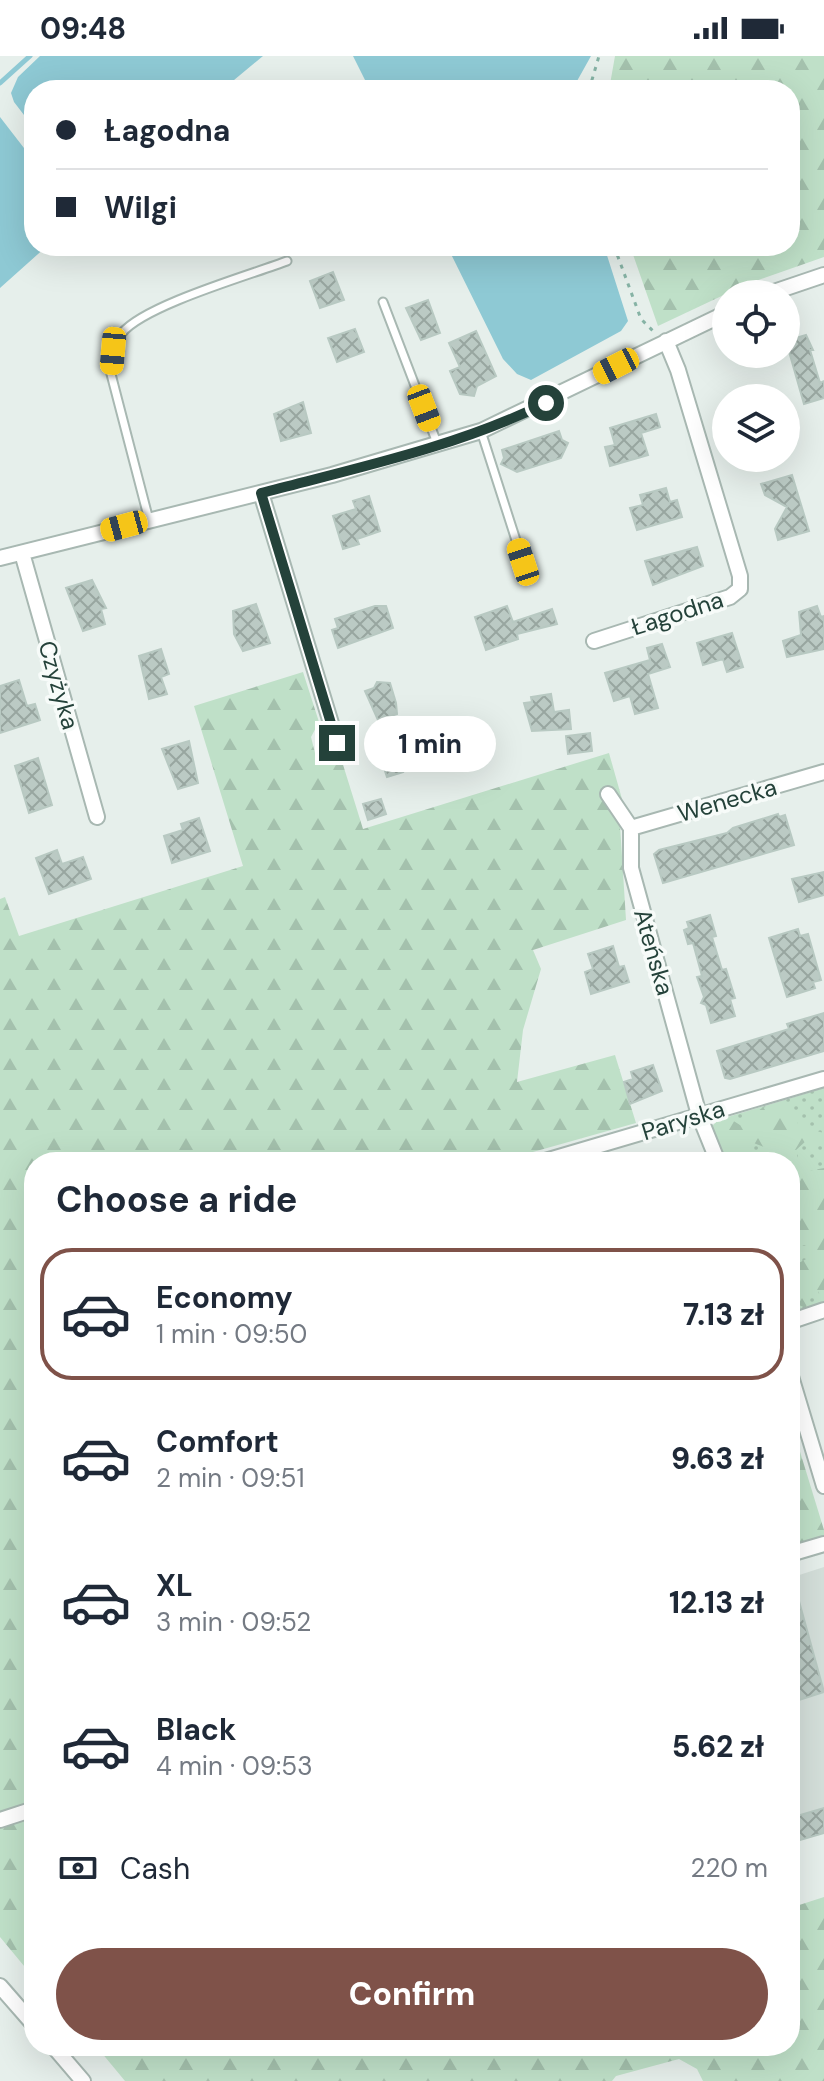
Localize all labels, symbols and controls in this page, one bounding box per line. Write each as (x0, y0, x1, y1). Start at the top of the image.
text: 09:48 (40, 9, 126, 48)
text: Łagodna (104, 111, 230, 150)
text: Wilgi (104, 188, 177, 227)
map controls (712, 280, 800, 472)
button: locate (712, 280, 800, 368)
car (99, 326, 127, 376)
car (589, 344, 643, 388)
car (404, 381, 444, 435)
button: layers (712, 384, 800, 472)
route start (528, 385, 564, 421)
car (98, 508, 150, 544)
car (504, 535, 542, 589)
street label: Łagodna (627, 584, 727, 642)
street label: Czyżyka (32, 637, 86, 733)
callout: 1 min (365, 715, 497, 771)
route end (319, 725, 355, 761)
text: 1 min (398, 727, 462, 761)
street label: Wenecka (674, 771, 780, 829)
street label: Ateńska (627, 905, 681, 999)
street label: Paryska (638, 1093, 728, 1147)
text: Choose a ride (56, 1176, 297, 1223)
icon: car (60, 1278, 132, 1350)
text: Economy (156, 1278, 293, 1317)
text: 7.13 zł (683, 1295, 764, 1334)
text: 1 min · 09:50 (156, 1317, 307, 1351)
icon: car (60, 1422, 132, 1494)
text: Comfort (156, 1422, 279, 1461)
text: 9.63 zł (671, 1439, 764, 1478)
text: 2 min · 09:51 (156, 1461, 305, 1495)
icon: car (60, 1566, 132, 1638)
text: XL (156, 1566, 193, 1605)
text: 12.13 zł (669, 1583, 764, 1622)
text: 3 min · 09:52 (156, 1605, 311, 1639)
icon: car (60, 1710, 132, 1782)
text: Black (156, 1710, 236, 1749)
text: 5.62 zł (672, 1727, 764, 1766)
text: 4 min · 09:53 (156, 1749, 313, 1783)
icon: cash (56, 1846, 100, 1890)
text: Cash (120, 1849, 190, 1888)
text: 220 m (690, 1851, 768, 1885)
button: Confirm (56, 1948, 768, 2040)

